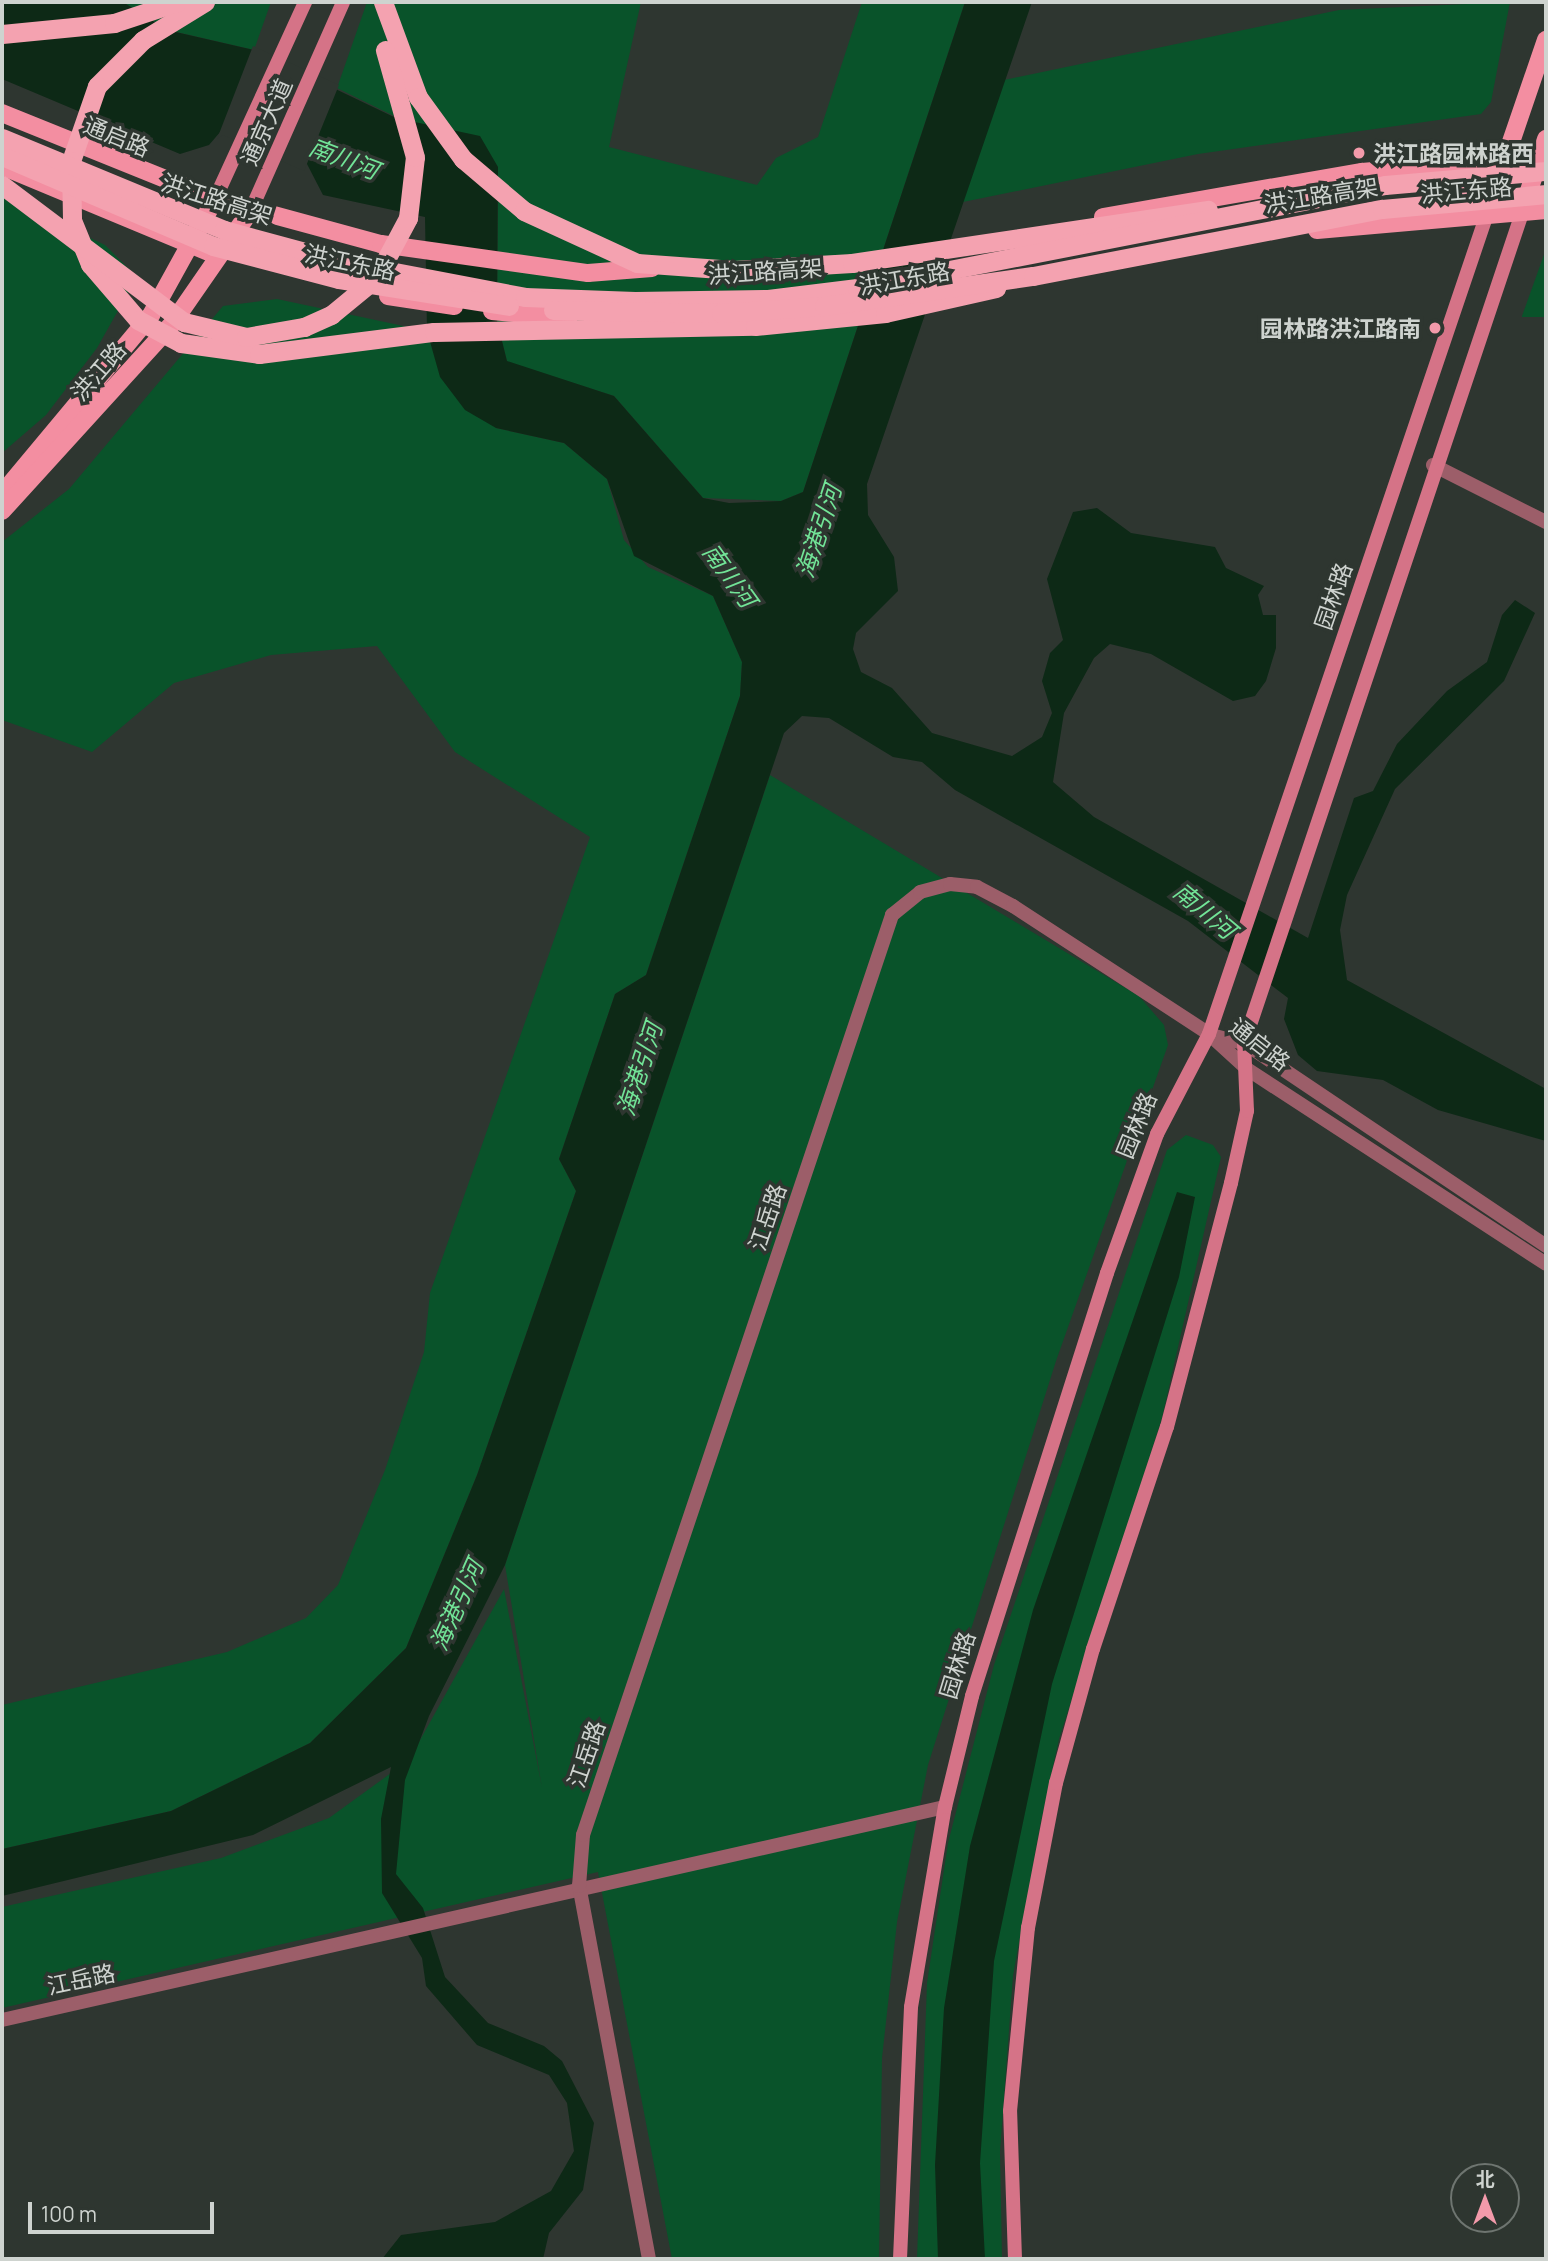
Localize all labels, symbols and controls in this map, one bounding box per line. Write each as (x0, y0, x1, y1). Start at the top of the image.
street label: 通京大道 (235, 74, 297, 170)
street label: 通启路 (80, 110, 154, 162)
water label: 南川河 (305, 132, 383, 184)
place label: 洪江路园林路西 (1373, 139, 1534, 167)
marker: 洪江路园林路西 (1351, 145, 1367, 161)
street label: 洪江路高架 (158, 168, 276, 230)
street label: 洪江路高架 (1262, 172, 1380, 218)
street label: 洪江东路 (1419, 172, 1513, 208)
street label: 洪江东路 (302, 239, 398, 285)
street label: 洪江路高架 (707, 253, 823, 289)
street label: 洪江东路 (856, 256, 952, 300)
place label: 园林路洪江路南 (1260, 314, 1421, 342)
marker: 园林路洪江路南 (1427, 320, 1443, 336)
street label: 洪江路 (65, 336, 131, 406)
water label: 海港引河 (789, 481, 847, 581)
water label: 南川河 (697, 537, 763, 613)
street label: 园林路 (1309, 559, 1357, 633)
water label: 南川河 (1168, 876, 1242, 944)
street label: 通启路 (1224, 1012, 1296, 1076)
water label: 海港引河 (610, 1019, 668, 1119)
street label: 园林路 (1110, 1088, 1162, 1162)
street label: 江岳路 (743, 1180, 791, 1254)
water label: 海港引河 (423, 1555, 489, 1655)
street label: 园林路 (934, 1628, 980, 1702)
street label: 江岳路 (562, 1717, 610, 1791)
street label: 江岳路 (44, 1958, 118, 2000)
north arrow (1450, 2163, 1520, 2233)
text: 北 (1475, 2166, 1495, 2192)
scale bar (32, 2188, 217, 2232)
text: 100 m (41, 2200, 97, 2228)

